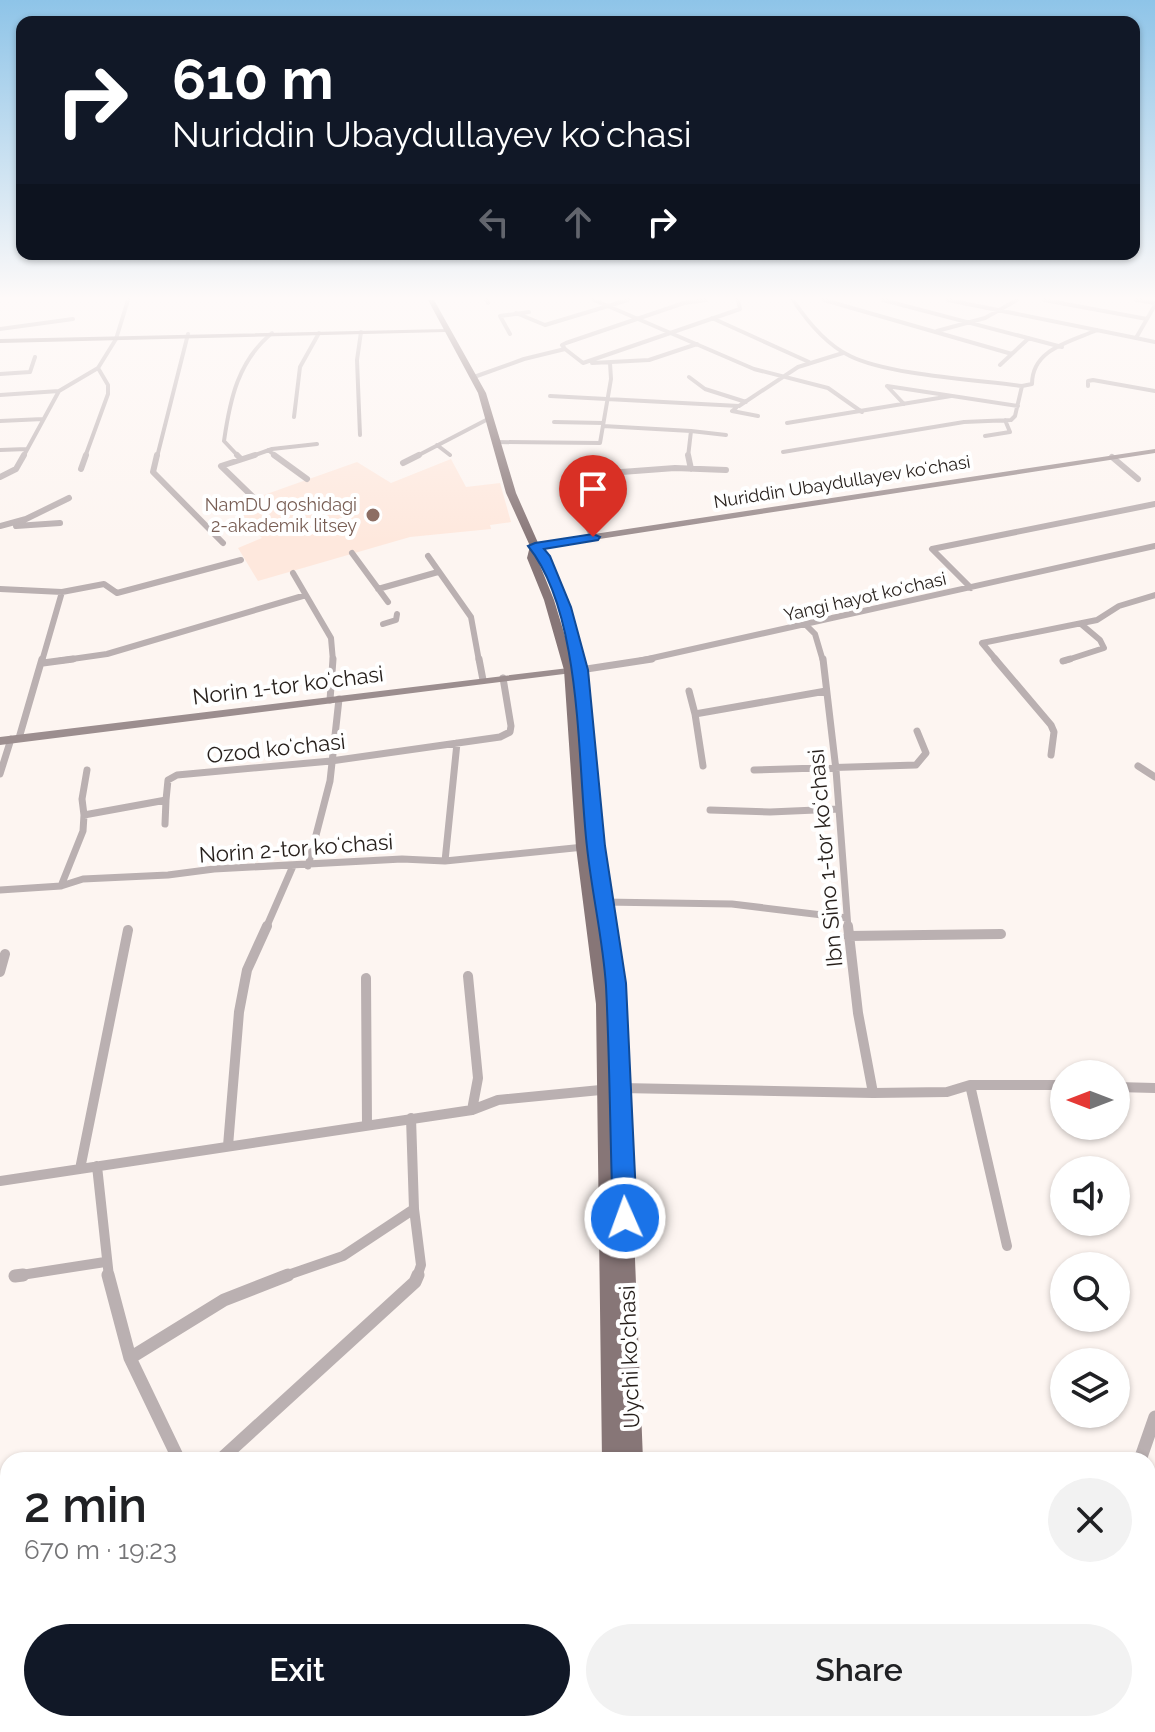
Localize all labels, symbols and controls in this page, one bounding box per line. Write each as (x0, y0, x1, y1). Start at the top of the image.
text: 610 m (172, 46, 334, 112)
icon: right (40, 48, 144, 152)
text: Nuriddin Ubaydullayev koʻchasi (172, 113, 692, 155)
icon: left (472, 200, 516, 244)
icon: ahead (556, 200, 600, 244)
icon: right (640, 200, 684, 244)
street label: Nuriddin Ubaydullayev koʻchasi (712, 451, 972, 512)
pin (559, 455, 627, 537)
icon: arrive (571, 467, 615, 511)
place label: NamDU qoshidagi 2-akademik litsey (205, 494, 357, 536)
marker: NamDU qoshidagi 2-akademik litsey (364, 506, 382, 524)
street label: Yangi hayot koʻchasi (782, 568, 948, 625)
street label: Norin 1-tor koʻchasi (191, 660, 385, 710)
street label: Ozod koʻchasi (205, 728, 347, 768)
street label: Ibn Sino 1-tor koʻchasi (803, 748, 847, 968)
street label: Norin 2-tor koʻchasi (198, 828, 394, 868)
north arrow (1050, 1060, 1130, 1140)
map controls (1050, 1060, 1130, 1428)
button: sound (1050, 1156, 1130, 1236)
position arrow (583, 1176, 667, 1260)
button: search (1050, 1252, 1130, 1332)
street label: Uychi ko'chasi (614, 1285, 644, 1429)
button: layers (1050, 1348, 1130, 1428)
text: 2 min (24, 1477, 147, 1533)
button: close (1048, 1478, 1132, 1562)
text: 670 m · 19:23 (24, 1535, 177, 1565)
button: Exit (24, 1624, 570, 1716)
button: Share (586, 1624, 1132, 1716)

